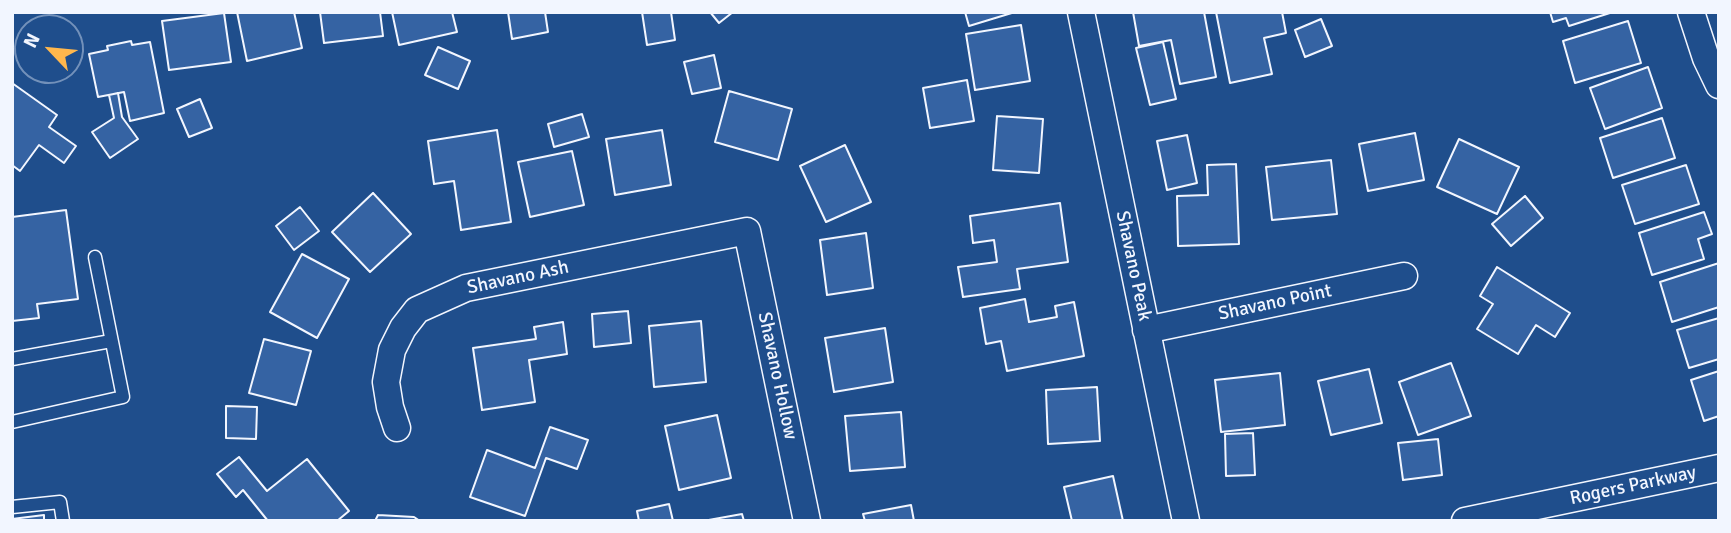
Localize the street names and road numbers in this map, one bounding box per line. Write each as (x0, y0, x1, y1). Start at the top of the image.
street label: Shavano Peak (1110, 209, 1156, 323)
street label: Shavano Ash (465, 256, 571, 300)
street label: Shavano Point (1216, 280, 1334, 326)
street label: Shavano Hollow (752, 310, 802, 442)
street label: Rogers Parkway (1568, 462, 1698, 510)

